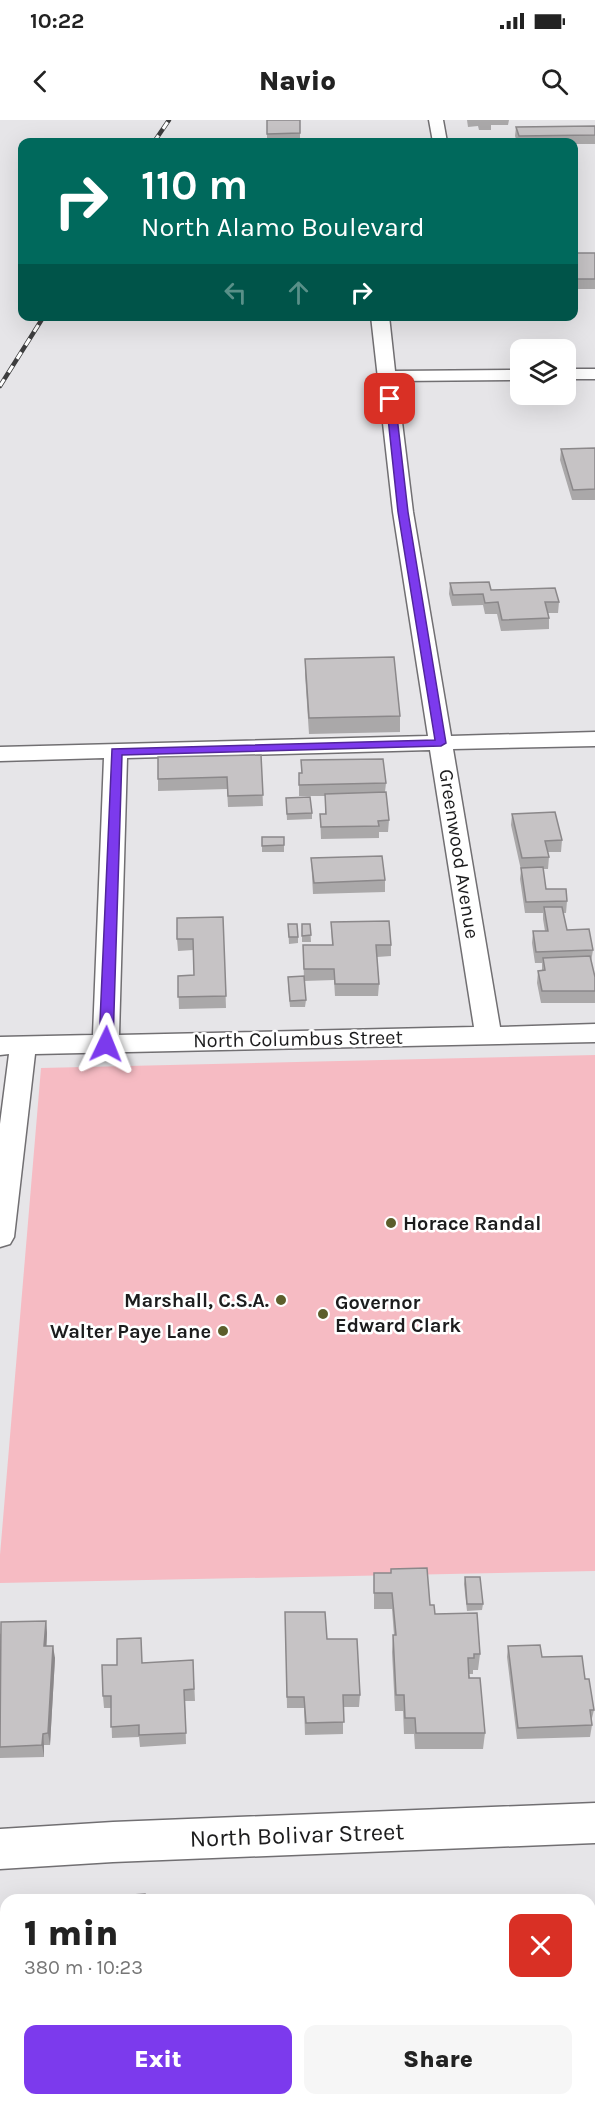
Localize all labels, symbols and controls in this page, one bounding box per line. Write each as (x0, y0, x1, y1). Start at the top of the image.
text: 10:22 (30, 8, 84, 34)
icon: back (24, 65, 57, 98)
text: Navio (259, 65, 336, 97)
icon: search (538, 65, 571, 98)
text: 110 m (141, 160, 248, 210)
icon: right (42, 162, 120, 240)
text: North Alamo Boulevard (141, 211, 425, 243)
icon: left (219, 276, 252, 309)
icon: ahead (282, 276, 315, 309)
icon: right (345, 276, 378, 309)
map controls (510, 339, 576, 405)
button: layers (510, 339, 576, 405)
pin (364, 373, 415, 424)
icon: arrive (373, 382, 406, 415)
street label: Greenwood Avenue (434, 768, 484, 940)
position arrow (74, 1012, 138, 1076)
street label: North Columbus Street (193, 1026, 404, 1052)
place label: Horace Randal (403, 1212, 541, 1235)
marker: Horace Randal (384, 1216, 398, 1230)
place label: Marshall, C.S.A. (124, 1289, 269, 1312)
place label: Governor Edward Clark (335, 1291, 461, 1337)
marker: Marshall, C.S.A. (274, 1293, 288, 1307)
marker: Governor Edward Clark (316, 1307, 330, 1321)
place label: Walter Paye Lane (50, 1320, 211, 1343)
marker: Walter Paye Lane (216, 1324, 230, 1338)
street label: North Bolivar Street (189, 1817, 405, 1853)
text: 1 min (24, 1912, 118, 1954)
button: close (509, 1914, 572, 1977)
text: 380 m · 10:23 (24, 1956, 143, 1979)
button: Exit (24, 2025, 292, 2094)
button: Share (304, 2025, 572, 2094)

